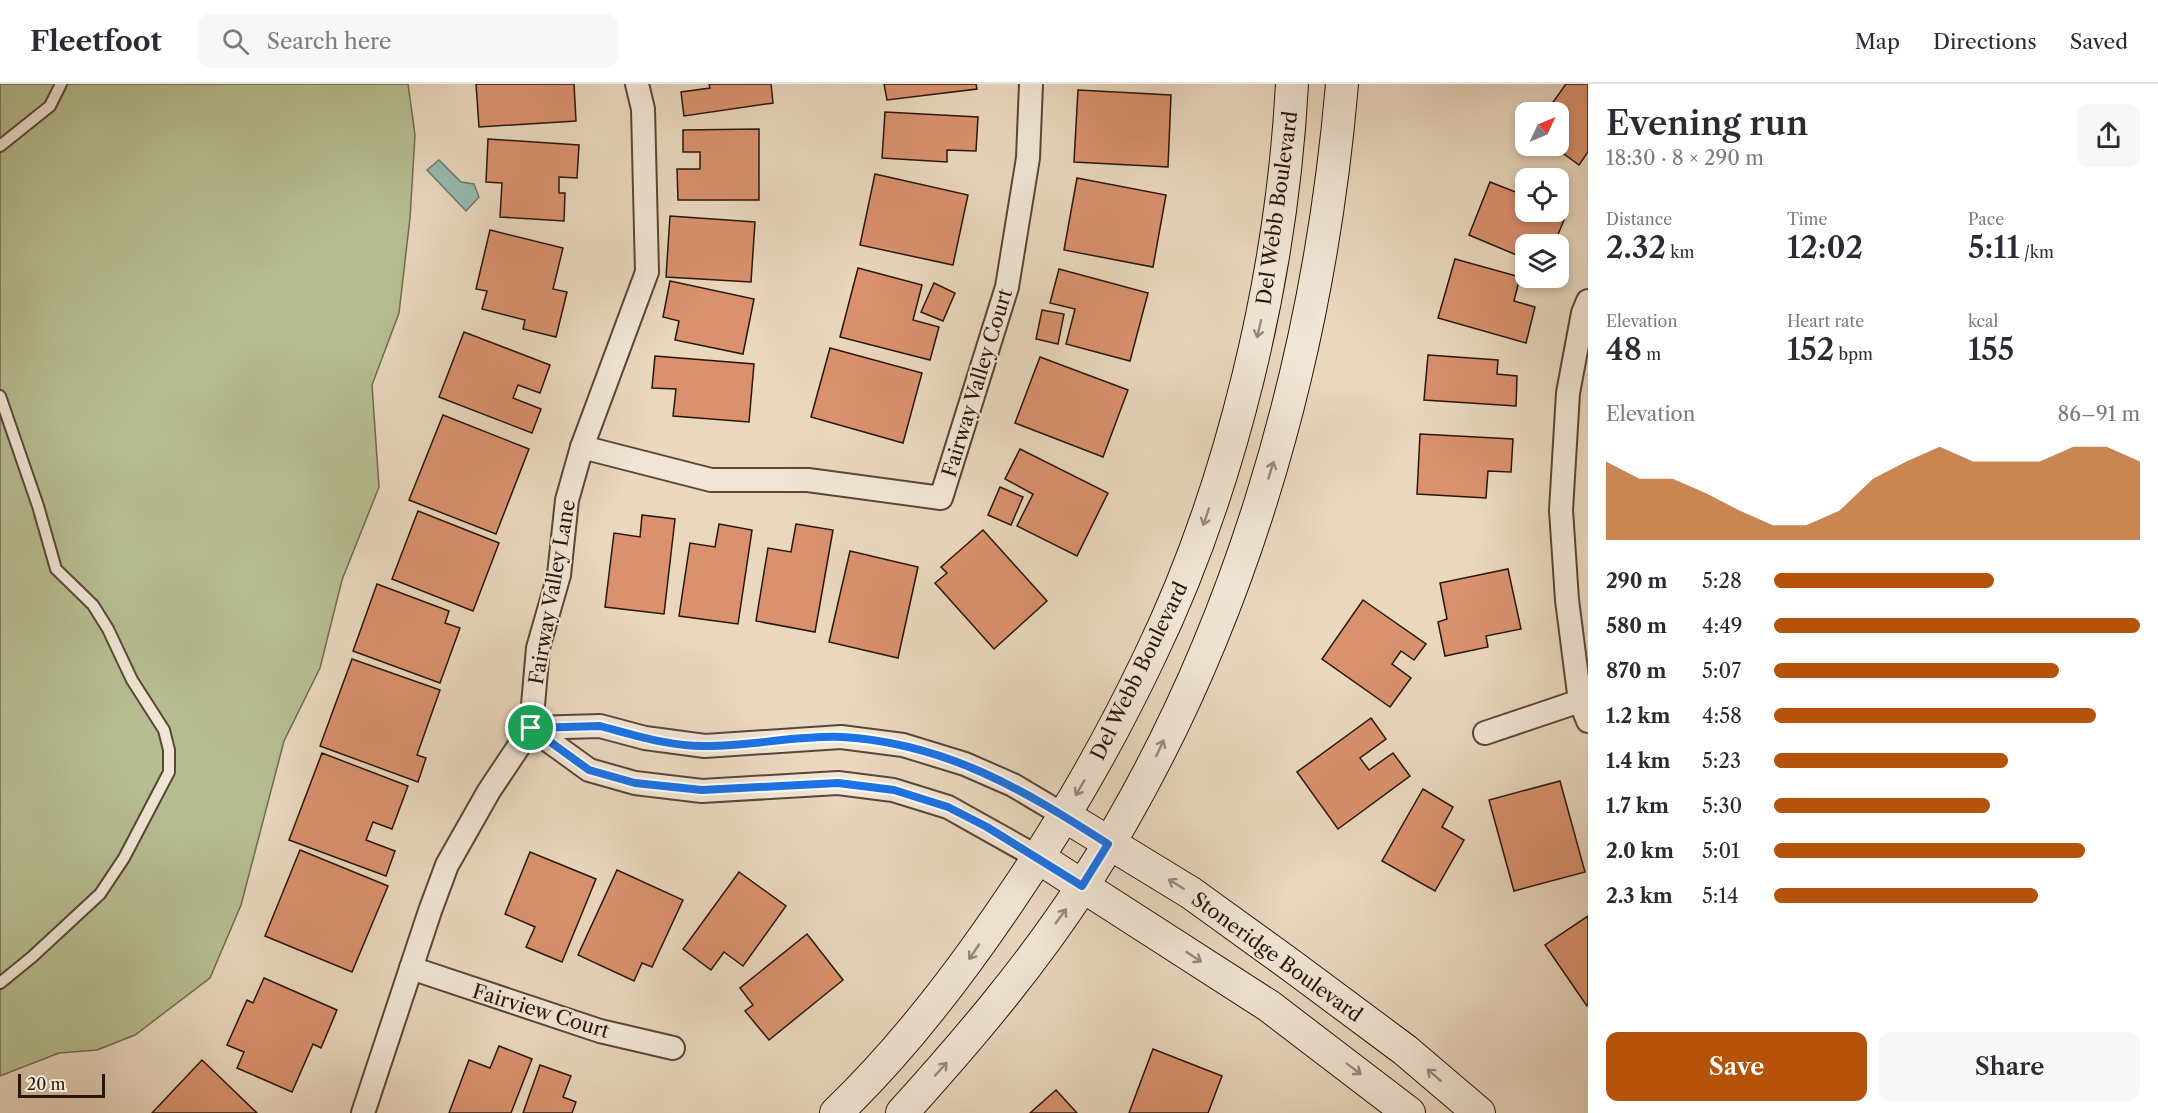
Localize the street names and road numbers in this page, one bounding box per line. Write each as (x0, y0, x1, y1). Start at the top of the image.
street label: Del Webb Boulevard (1252, 110, 1302, 306)
street label: Fairway Valley Court (937, 286, 1017, 480)
street label: Fairway Valley Lane (524, 498, 580, 686)
street label: Del Webb Boulevard (1085, 578, 1193, 764)
street label: Stoneridge Boulevard (1187, 887, 1367, 1027)
street label: Fairview Court (470, 979, 612, 1043)

